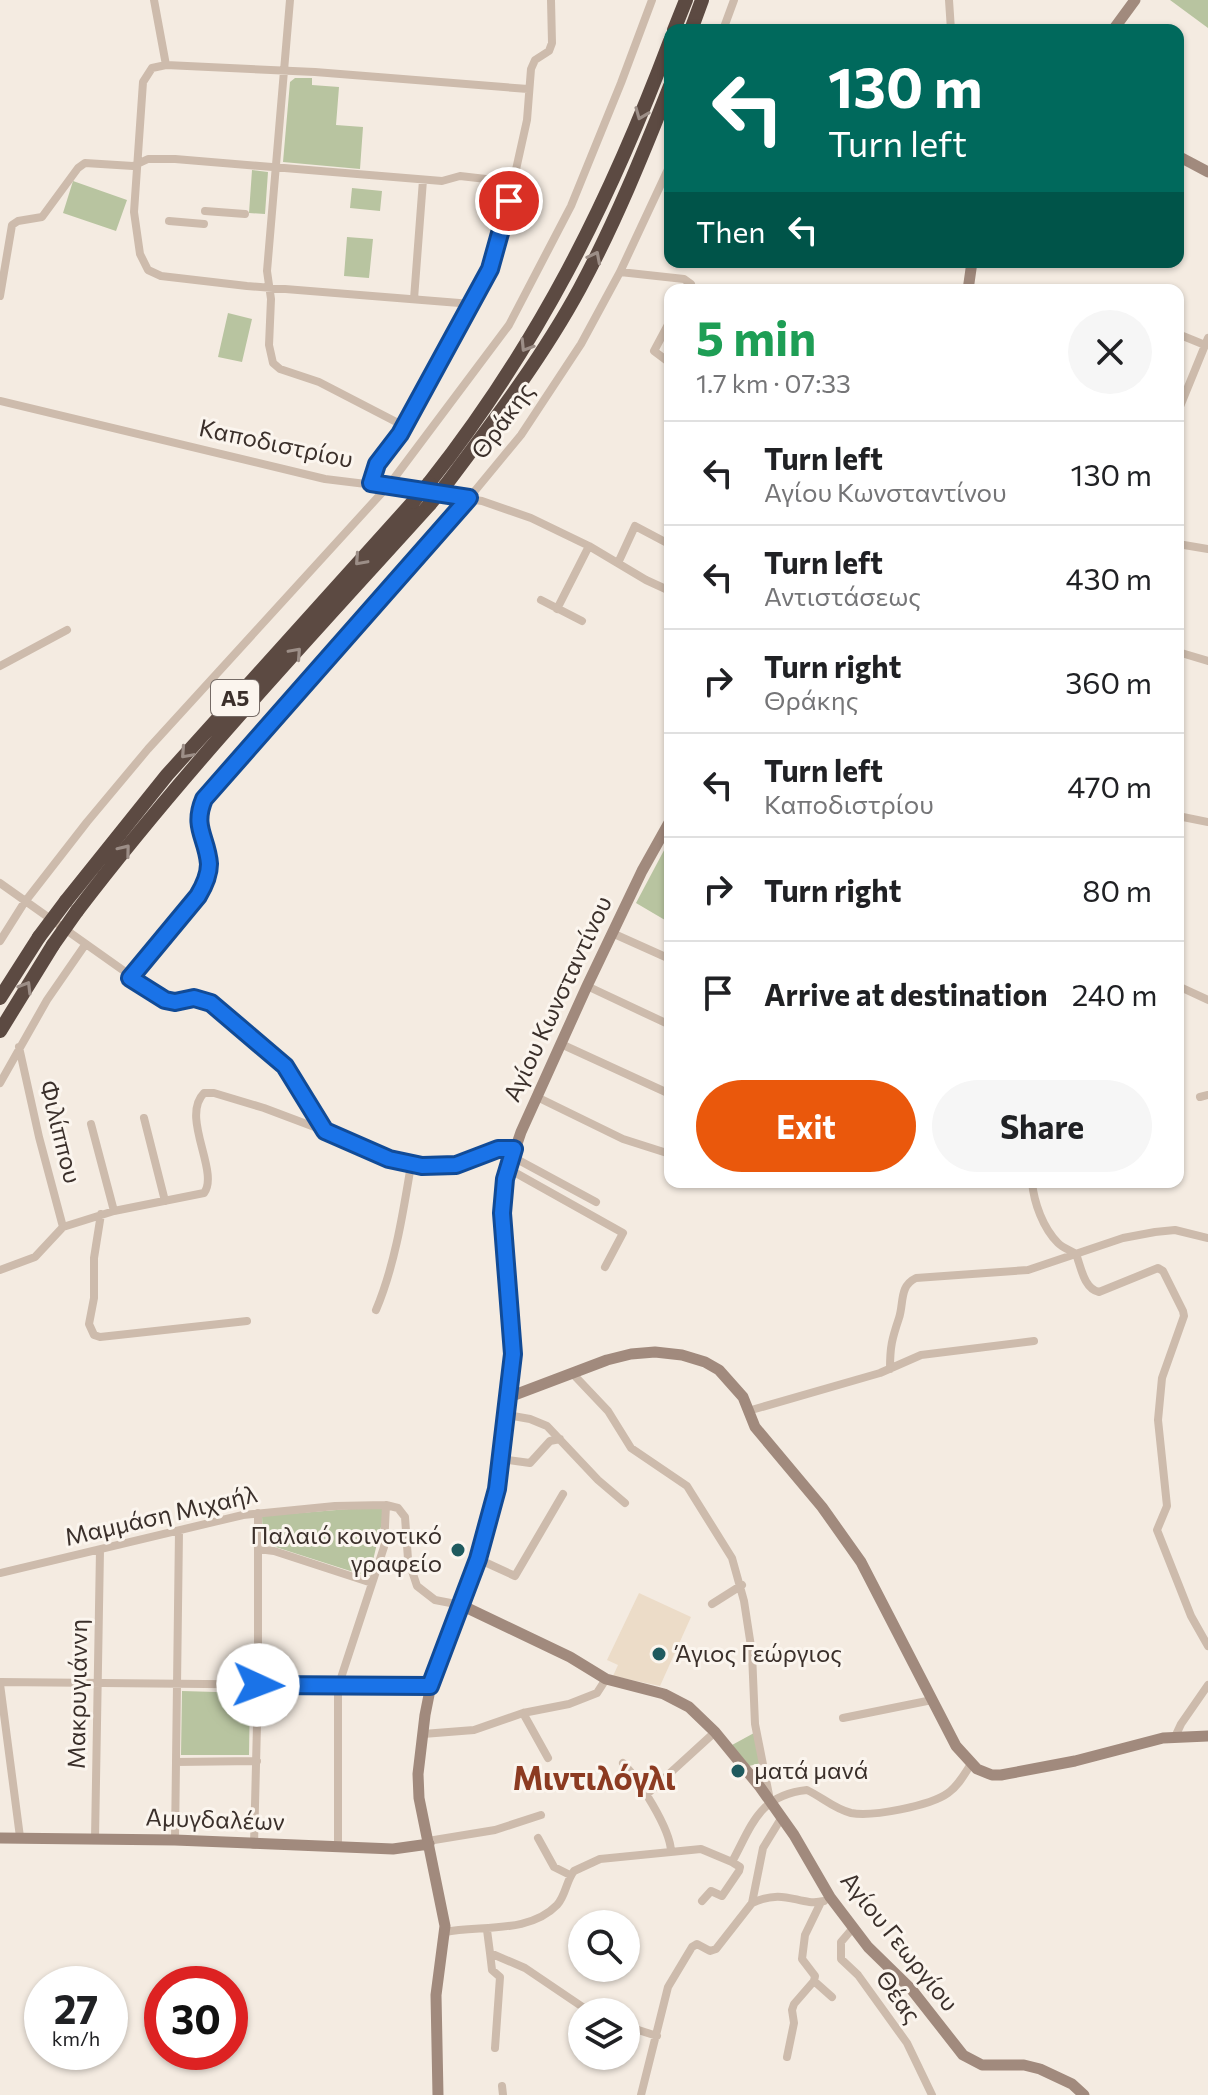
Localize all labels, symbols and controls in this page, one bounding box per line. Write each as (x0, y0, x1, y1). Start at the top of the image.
text: 130 m (828, 51, 983, 120)
icon: left (696, 56, 800, 160)
one-way arrow (634, 106, 651, 120)
text: Turn left (828, 120, 967, 164)
pin (475, 167, 543, 235)
icon: arrive (487, 179, 531, 223)
icon: left (781, 208, 825, 252)
text: Then (696, 212, 765, 249)
one-way arrow (586, 250, 601, 265)
text: 5 min (696, 307, 816, 366)
button: close (1068, 310, 1152, 394)
one-way arrow (520, 338, 535, 352)
text: 1.7 km · 07:33 (696, 367, 851, 398)
street label: Θράκης (464, 376, 539, 464)
street label: Καποδιστρίου (197, 412, 356, 473)
text: Turn left (764, 439, 883, 476)
icon: left (696, 451, 740, 495)
text: 130 m (1071, 455, 1152, 492)
text: Αγίου Κωνσταντίνου (764, 476, 1007, 507)
text: Turn left (764, 543, 883, 580)
one-way arrow (356, 551, 370, 566)
icon: left (696, 555, 740, 599)
text: 430 m (1065, 559, 1152, 596)
text: Αντιστάσεως (764, 580, 921, 611)
text: Turn right (764, 647, 901, 684)
one-way arrow (286, 648, 300, 663)
icon: right (696, 659, 740, 703)
text: 360 m (1065, 663, 1152, 700)
road number: Α5 (211, 680, 259, 716)
text: Θράκης (764, 684, 859, 715)
one-way arrow (182, 744, 196, 759)
text: Turn left (764, 751, 883, 788)
icon: left (696, 763, 740, 807)
text: 470 m (1067, 767, 1152, 804)
text: Καποδιστρίου (764, 788, 934, 819)
one-way arrow (115, 844, 130, 859)
icon: right (696, 867, 740, 911)
text: Turn right (764, 871, 901, 908)
text: 80 m (1082, 871, 1152, 908)
street label: Αγίου Κωνσταντίνου (496, 891, 617, 1106)
icon: arrive (696, 971, 740, 1015)
text: Arrive at destination (764, 975, 1048, 1012)
text: 240 m (1072, 975, 1157, 1012)
one-way arrow (16, 981, 31, 996)
street label: Φιλίππου (35, 1077, 88, 1186)
button: Exit (696, 1080, 916, 1172)
button: Share (932, 1080, 1152, 1172)
street label: Μαμμάση Μιχαήλ (61, 1478, 260, 1551)
place label: Παλαιό κοινοτικό γραφείο (251, 1520, 442, 1577)
marker: Παλαιό κοινοτικό γραφείο (449, 1541, 467, 1559)
street label: Μακρυγιάννη (61, 1619, 92, 1769)
place label: Άγιος Γεώργιος (674, 1638, 842, 1667)
position arrow (216, 1643, 300, 1727)
marker: Άγιος Γεώργιος (650, 1645, 668, 1663)
place label: ματά μανά (754, 1755, 868, 1784)
district label: Μιντιλόγλι (512, 1757, 676, 1797)
marker: ματά μανά (729, 1762, 747, 1780)
street label: Αμυγδαλέων (145, 1802, 285, 1835)
street label: Αγίου Γεωργίου (835, 1866, 965, 2016)
map controls (568, 1910, 640, 2070)
button: search (568, 1910, 640, 1982)
street label: Θέας (870, 1964, 928, 2028)
speed limit sign: 30 (144, 1966, 248, 2070)
text: 27 (54, 1983, 98, 2032)
button: layers (568, 1998, 640, 2070)
text: km/h (52, 2026, 100, 2050)

